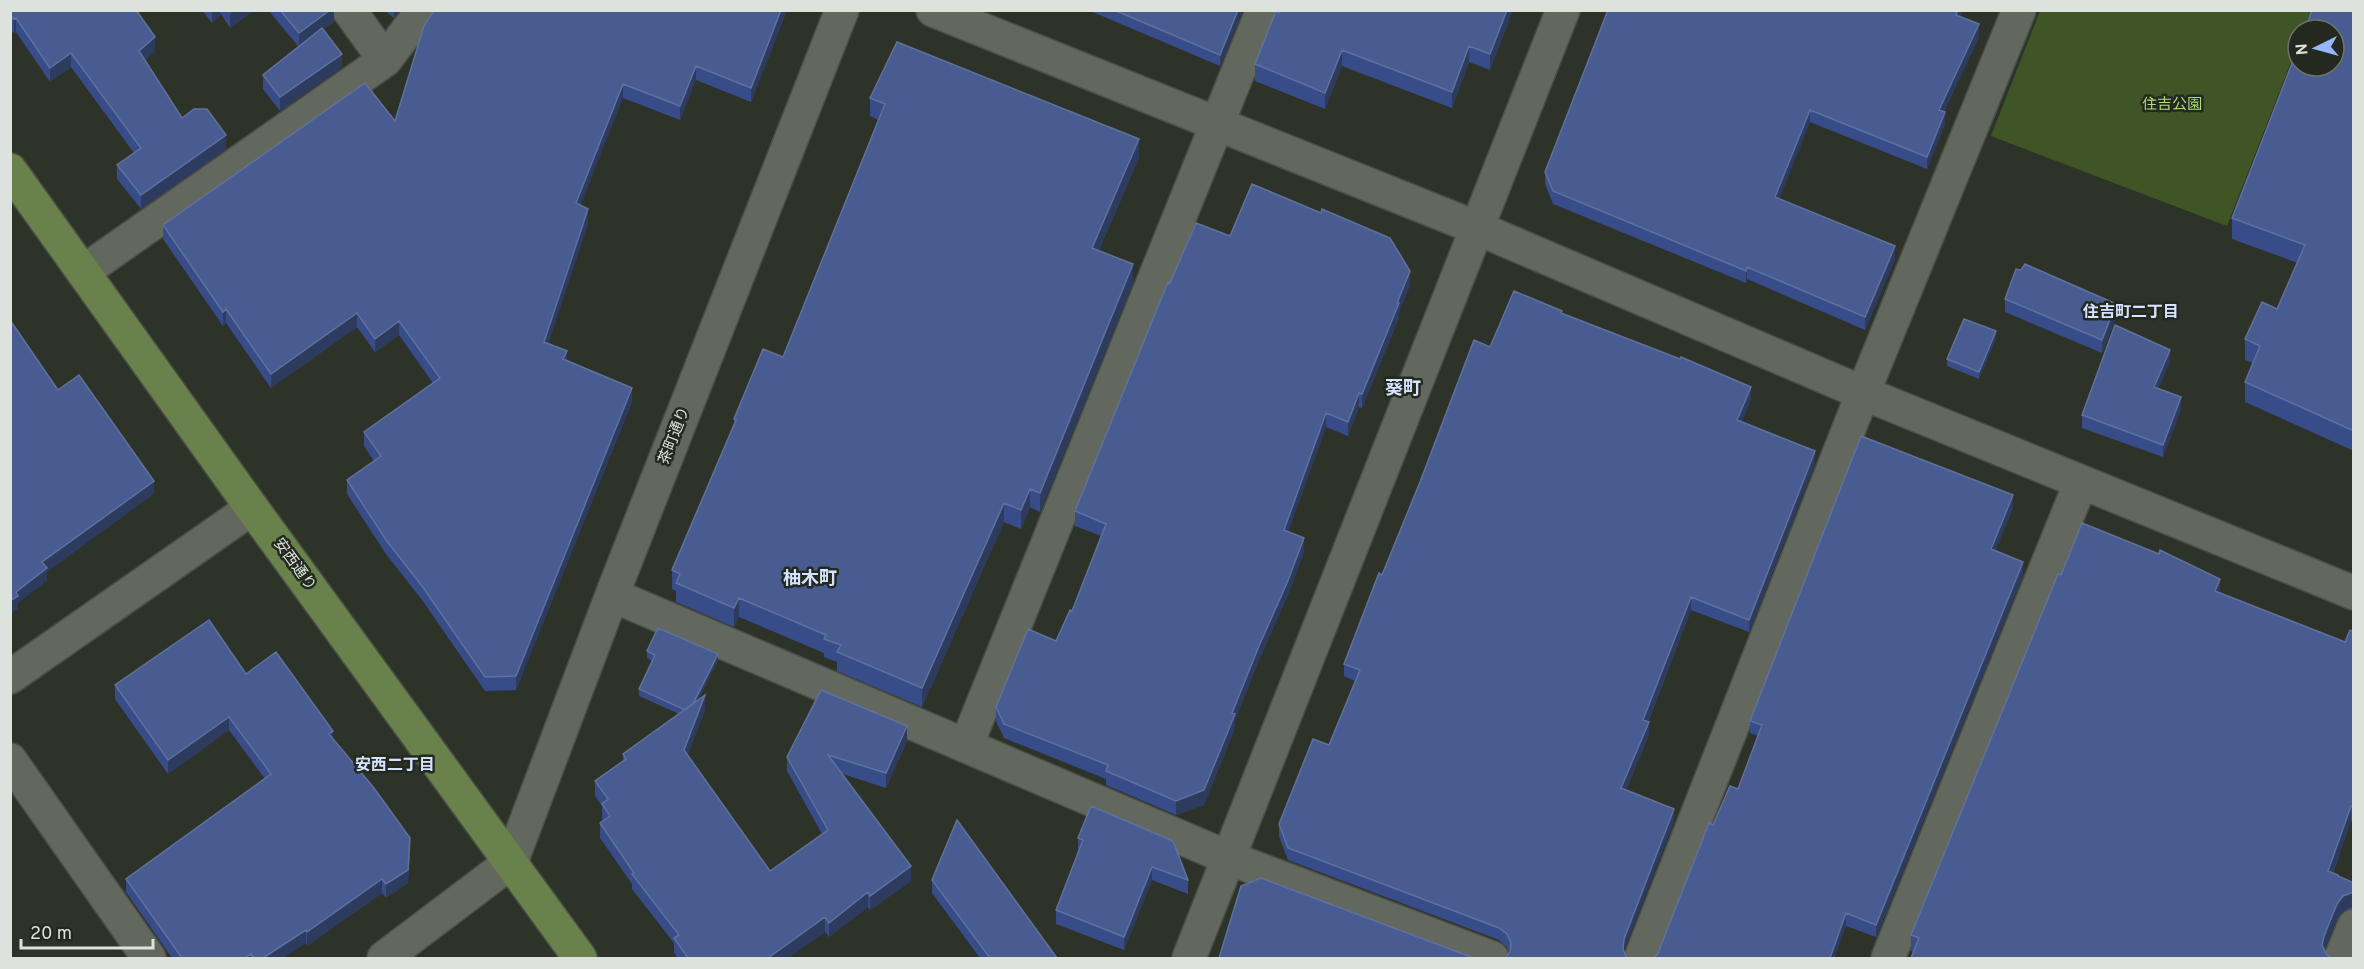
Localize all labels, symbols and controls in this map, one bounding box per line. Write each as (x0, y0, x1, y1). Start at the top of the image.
north arrow (2286, 18, 2346, 78)
text: N (2293, 43, 2314, 56)
park label: 住吉公園 (2142, 96, 2202, 115)
district label: 住吉町二丁目 (2082, 303, 2179, 323)
district label: 葵町 (1385, 378, 1421, 401)
street label: 茶町通り (655, 405, 695, 467)
street label: 安西通り (269, 535, 319, 595)
district label: 柚木町 (783, 568, 837, 591)
district label: 安西二丁目 (355, 756, 435, 776)
scale bar (21, 912, 153, 950)
text: 20 m (30, 923, 72, 946)

